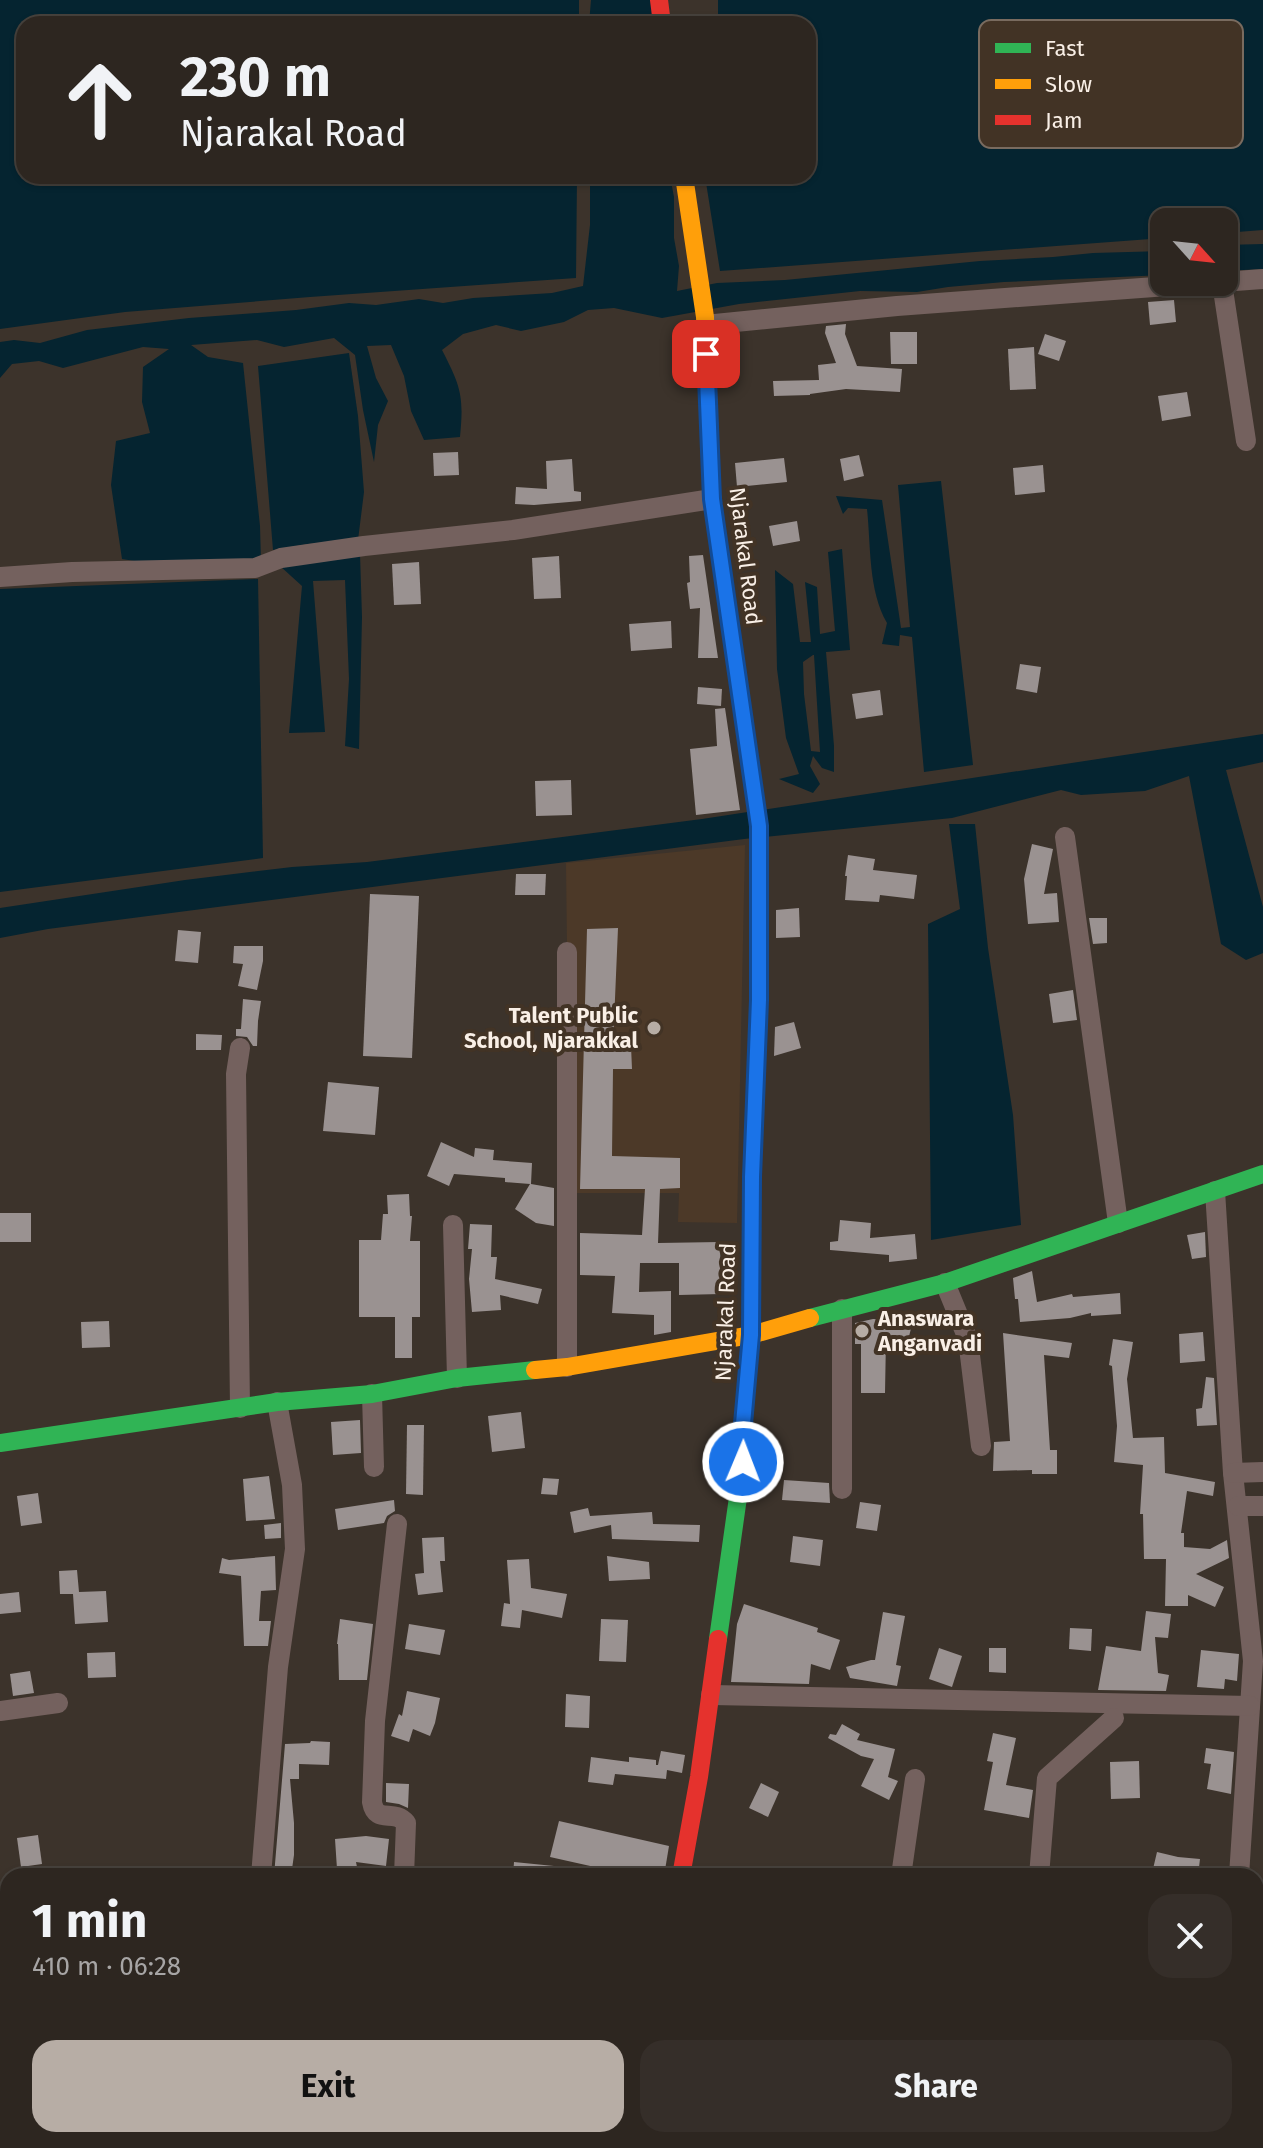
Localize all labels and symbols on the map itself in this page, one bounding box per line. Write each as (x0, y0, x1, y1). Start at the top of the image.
legend (979, 20, 1243, 148)
text: Fast (1045, 35, 1085, 62)
text: Slow (1045, 71, 1092, 98)
text: Jam (1045, 107, 1083, 134)
north arrow (1150, 208, 1238, 296)
pin (672, 320, 740, 388)
street label: Njarakal Road (724, 486, 767, 626)
place label: Talent Public School, Njarakkal (464, 1002, 638, 1054)
marker: Talent Public School, Njarakkal (645, 1019, 663, 1037)
street label: Njarakal Road (710, 1242, 741, 1382)
place label: Anaswara Anganvadi (877, 1305, 982, 1357)
marker: Anaswara Anganvadi (853, 1322, 871, 1340)
position arrow (701, 1420, 785, 1504)

